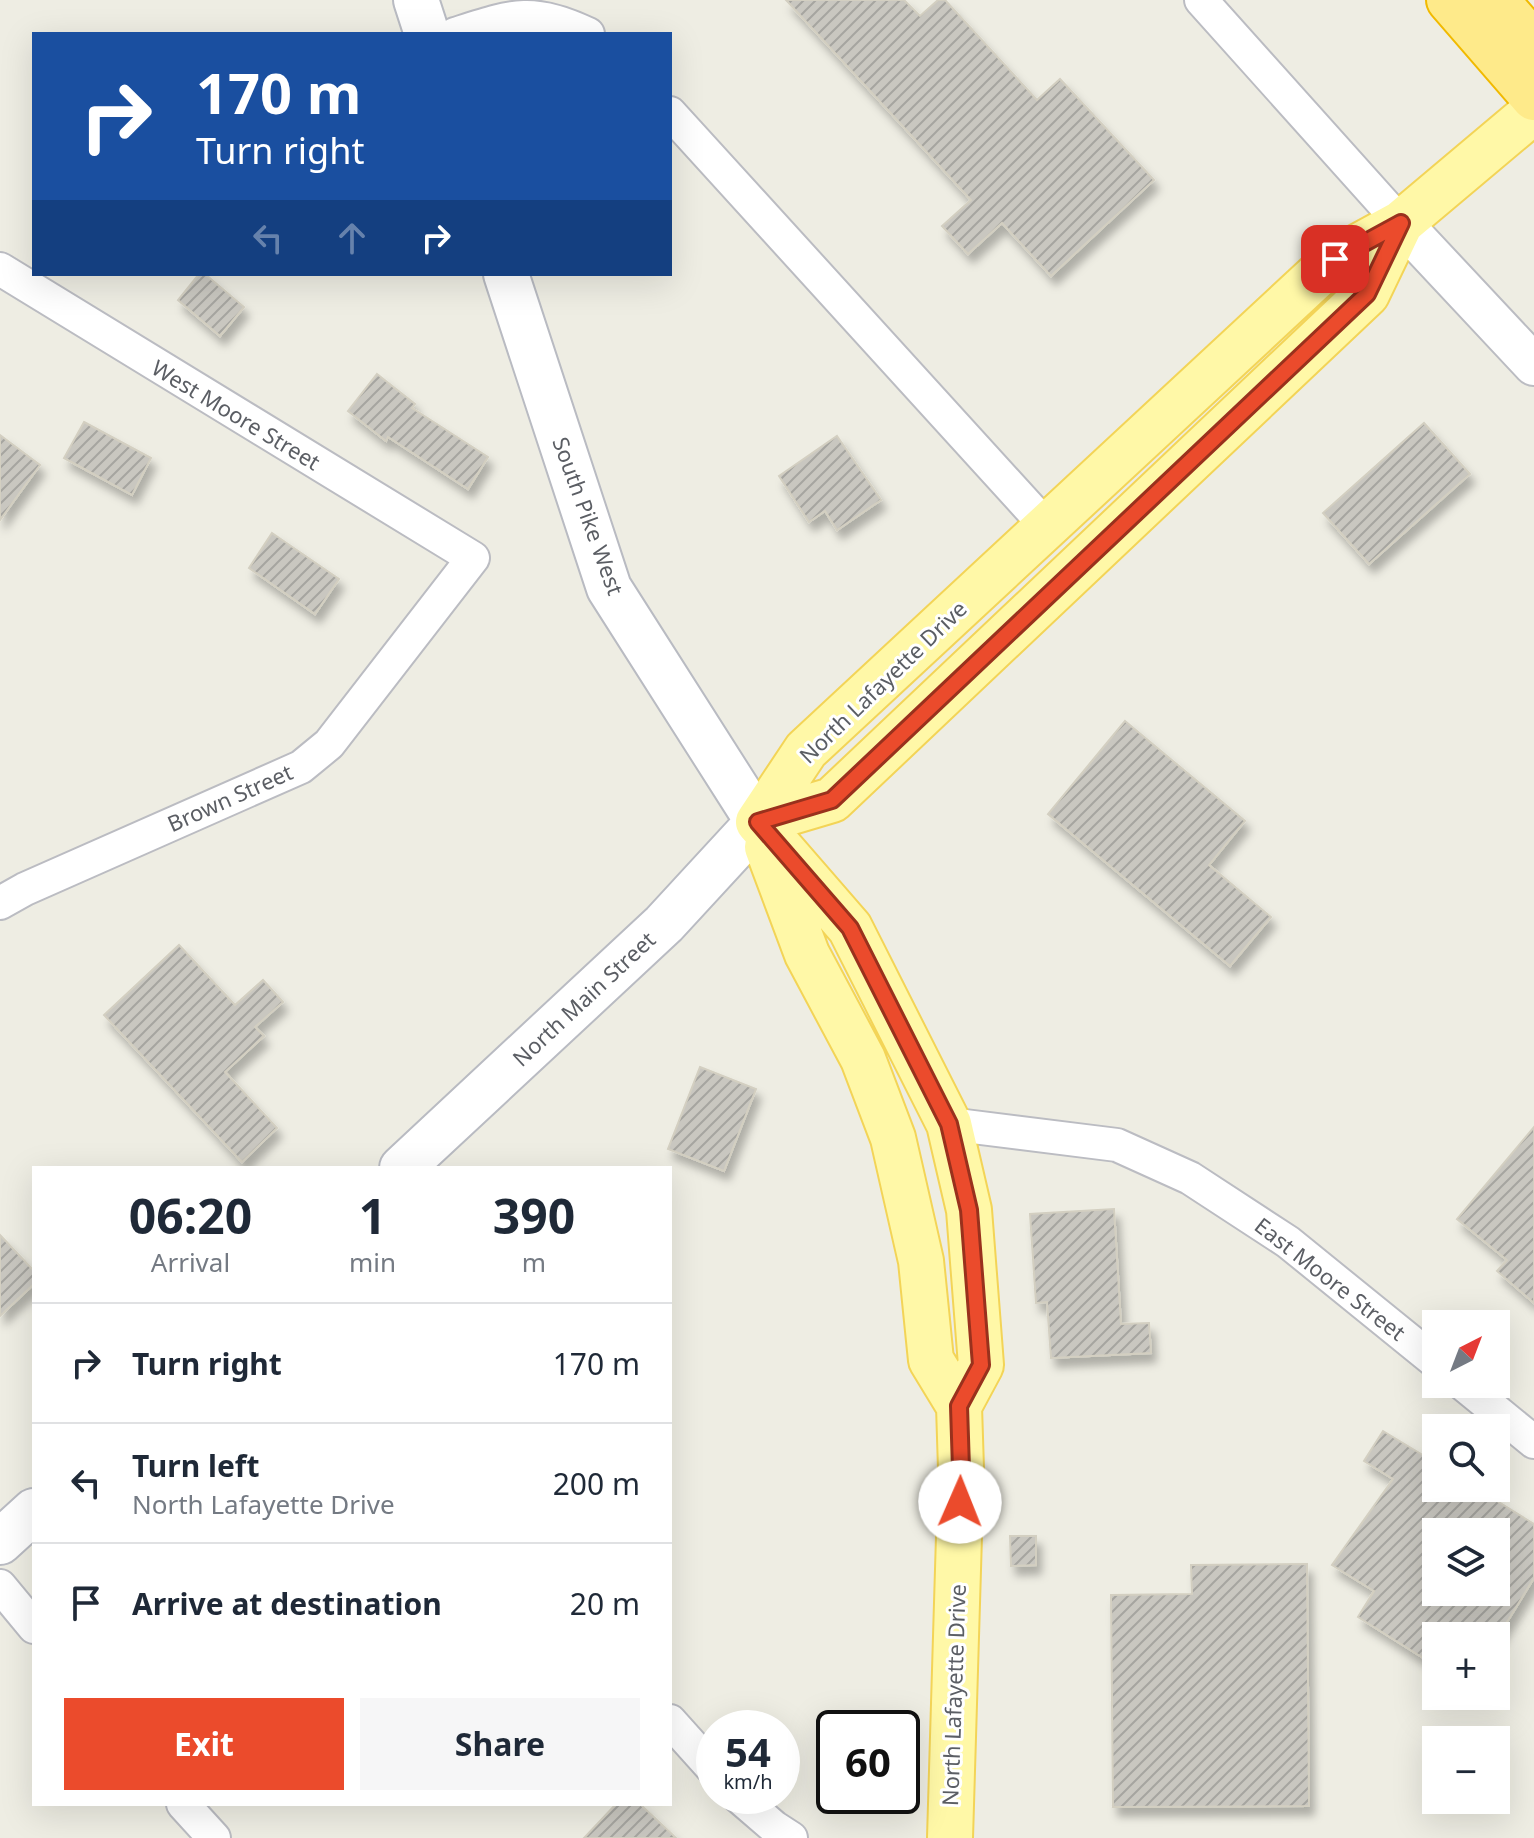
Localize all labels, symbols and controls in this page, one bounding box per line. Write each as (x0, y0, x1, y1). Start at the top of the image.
text: 170 m (196, 54, 361, 130)
icon: right (64, 64, 168, 168)
text: Turn right (196, 126, 364, 175)
icon: left (246, 216, 290, 260)
icon: ahead (330, 216, 374, 260)
icon: right (414, 216, 458, 260)
pin (1301, 225, 1369, 293)
icon: arrive (1313, 237, 1357, 281)
street label: West Moore Street (147, 352, 326, 476)
street label: South Pike West (546, 433, 631, 599)
street label: North Lafayette Drive (792, 593, 973, 769)
street label: Brown Street (162, 756, 297, 838)
street label: North Main Street (505, 924, 661, 1072)
text: 06:20 (129, 1183, 252, 1248)
text: 1 (359, 1183, 386, 1248)
text: 390 (493, 1183, 575, 1248)
street label: East Moore Street (1249, 1210, 1412, 1347)
text: Arrival (151, 1244, 230, 1280)
text: min (349, 1244, 396, 1280)
text: m (522, 1244, 546, 1280)
north arrow (1422, 1310, 1510, 1398)
map controls (1422, 1310, 1510, 1814)
icon: right (64, 1341, 108, 1385)
text: Turn right (132, 1343, 282, 1384)
text: 170 m (553, 1343, 640, 1384)
button: search (1422, 1414, 1510, 1502)
text: Turn left (132, 1445, 260, 1486)
position arrow (918, 1460, 1002, 1544)
icon: left (64, 1461, 108, 1505)
text: 200 m (553, 1463, 640, 1504)
text: North Lafayette Drive (132, 1486, 395, 1522)
button: layers (1422, 1518, 1510, 1606)
icon: arrive (64, 1581, 108, 1625)
text: Arrive at destination (132, 1583, 442, 1624)
text: 20 m (570, 1583, 640, 1624)
street label: North Lafayette Drive (934, 1583, 972, 1807)
button: + (1422, 1622, 1510, 1710)
button: Exit (64, 1698, 344, 1790)
button: Share (360, 1698, 640, 1790)
speed limit sign: 60 (816, 1710, 920, 1814)
text: 54 (725, 1724, 771, 1779)
button: − (1422, 1726, 1510, 1814)
text: km/h (723, 1768, 773, 1795)

